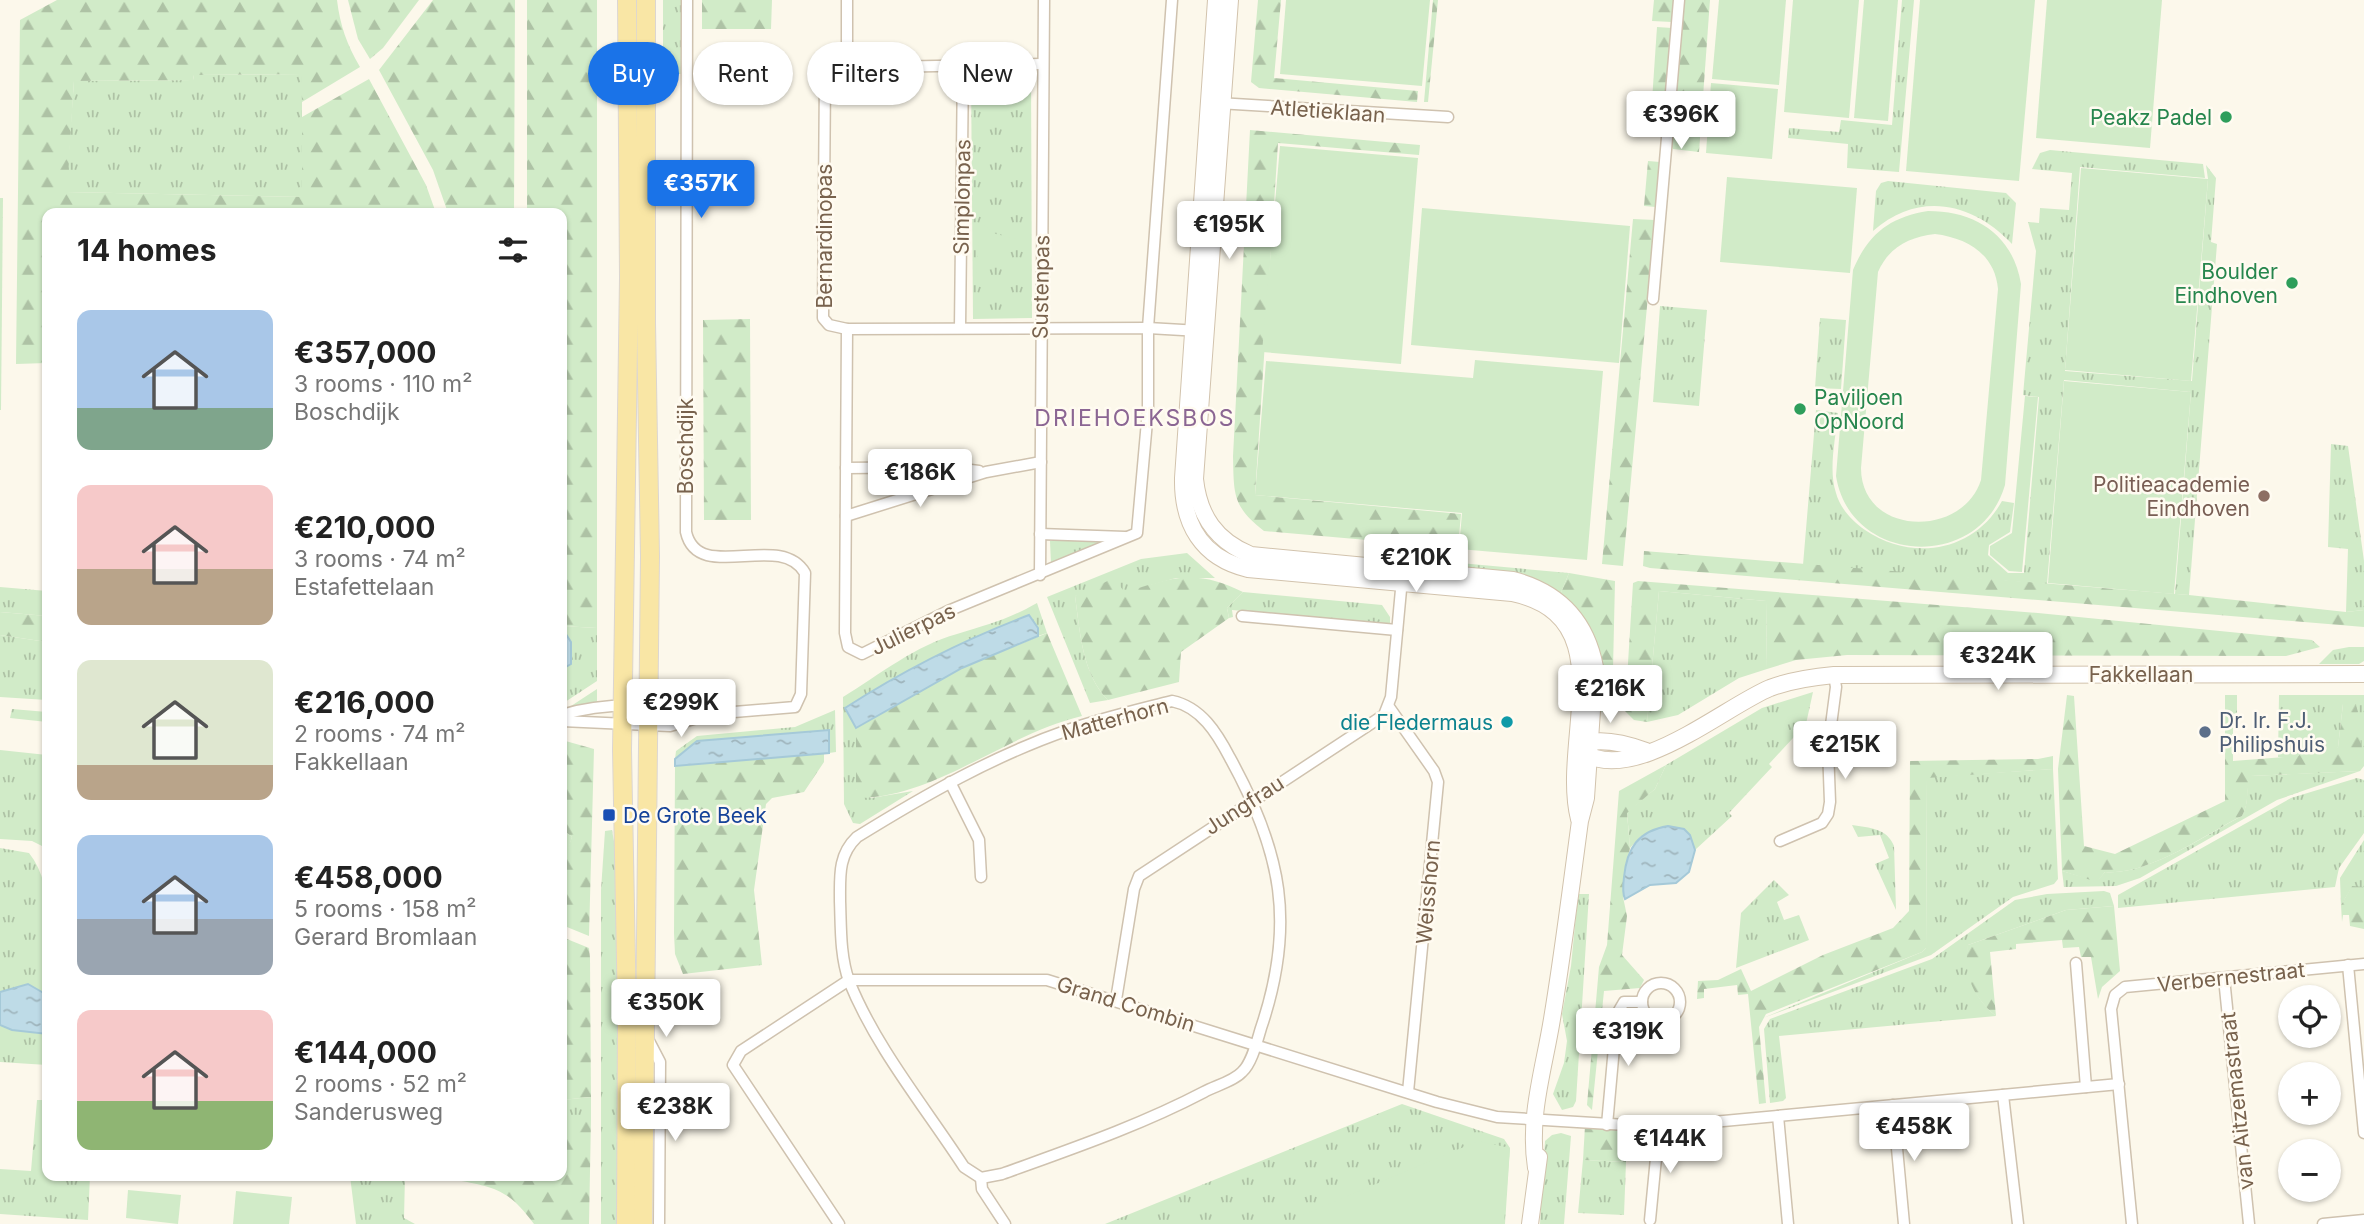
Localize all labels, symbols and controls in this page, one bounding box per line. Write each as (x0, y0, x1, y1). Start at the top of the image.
chip: Buy (588, 42, 679, 105)
chip: Rent (693, 42, 793, 105)
chip: Filters (807, 42, 924, 105)
chip: New (938, 42, 1037, 105)
pin: €396K (1632, 92, 1730, 151)
street label: Atletieklaan (1270, 95, 1386, 127)
text: €396K (1642, 100, 1720, 128)
place label: Peakz Padel (2090, 105, 2212, 130)
marker: Peakz Padel (2218, 109, 2234, 125)
street label: Simplonpas (948, 139, 976, 255)
pin: €357K (652, 160, 750, 220)
street label: Bernardinopas (812, 164, 837, 308)
text: €357K (663, 169, 739, 197)
pin: €195K (1180, 202, 1278, 261)
text: €195K (1193, 210, 1265, 238)
icon: filters (494, 231, 532, 269)
text: 14 homes (77, 232, 216, 268)
street label: Sustenpas (1028, 235, 1054, 339)
place label: Boulder Eindhoven (2174, 259, 2278, 308)
marker: Boulder Eindhoven (2284, 275, 2300, 291)
text: €357,000 (294, 334, 437, 370)
icon: home (133, 338, 217, 422)
text: 3 rooms · 110 m² (294, 370, 472, 398)
place label: Paviljoen OpNoord (1814, 385, 1904, 434)
street label: Boschdijk (673, 397, 698, 494)
text: Boschdijk (294, 398, 400, 426)
marker: Paviljoen OpNoord (1792, 401, 1808, 417)
district label: DRIEHOEKSBOS (1034, 404, 1236, 432)
pin: €186K (871, 449, 969, 509)
text: €186K (884, 458, 956, 486)
place label: Politieacademie Eindhoven (2093, 472, 2250, 521)
marker: Politieacademie Eindhoven (2256, 488, 2272, 504)
text: €210,000 (294, 509, 436, 545)
icon: home (133, 513, 217, 597)
pin: €210K (1367, 534, 1465, 594)
text: €210K (1380, 543, 1452, 571)
text: 3 rooms · 74 m² (294, 545, 466, 573)
text: Estafettelaan (294, 573, 434, 601)
street label: Julierpas (867, 598, 959, 660)
pin: €324K (1949, 632, 2047, 692)
text: €324K (1960, 641, 2036, 669)
street label: Fakkellaan (2089, 662, 2193, 687)
pin: €216K (1561, 666, 1659, 725)
text: €216K (1574, 674, 1646, 702)
pin: €299K (632, 680, 730, 739)
text: €216,000 (294, 684, 435, 720)
icon: home (133, 688, 217, 772)
text: €299K (643, 688, 719, 716)
street label: Matterhorn (1059, 693, 1171, 745)
place label: Dr. Ir. F.J. Philipshuis (2219, 708, 2325, 757)
place label: die Fledermaus (1340, 710, 1493, 735)
marker: die Fledermaus (1499, 714, 1515, 730)
text: 2 rooms · 74 m² (294, 720, 466, 748)
pin: €215K (1796, 722, 1894, 781)
marker: Dr. Ir. F.J. Philipshuis (2197, 724, 2213, 740)
text: €215K (1809, 730, 1881, 758)
text: Fakkellaan (294, 748, 409, 776)
street label: Jungfrau (1200, 770, 1288, 840)
place label: De Grote Beek (623, 803, 767, 828)
marker: De Grote Beek (601, 807, 617, 823)
street label: Weisshorn (1411, 839, 1445, 945)
text: €458,000 (294, 859, 443, 895)
icon: home (133, 863, 217, 947)
text: 5 rooms · 158 m² (294, 895, 477, 923)
text: Gerard Bromlaan (294, 923, 477, 951)
street label: Verbernestraat (2156, 957, 2306, 997)
street label: Grand Combin (1054, 971, 1198, 1037)
pin: €350K (617, 979, 715, 1039)
map controls (2278, 985, 2341, 1202)
button: locate (2278, 985, 2341, 1048)
text: €350K (627, 988, 705, 1016)
pin: €319K (1579, 1009, 1677, 1068)
street label: van Aitzemastraat (2215, 1011, 2259, 1191)
text: €319K (1592, 1017, 1664, 1045)
text: €144,000 (294, 1034, 437, 1070)
icon: home (133, 1038, 217, 1122)
button: + (2278, 1062, 2341, 1125)
text: 2 rooms · 52 m² (294, 1070, 467, 1098)
pin: €238K (626, 1084, 724, 1143)
text: €238K (637, 1092, 713, 1120)
text: Sanderusweg (294, 1098, 443, 1126)
pin: €458K (1865, 1104, 1963, 1163)
text: €458K (1875, 1112, 1953, 1140)
pin: €144K (1621, 1116, 1719, 1175)
text: €144K (1633, 1124, 1707, 1152)
button: − (2278, 1139, 2341, 1202)

